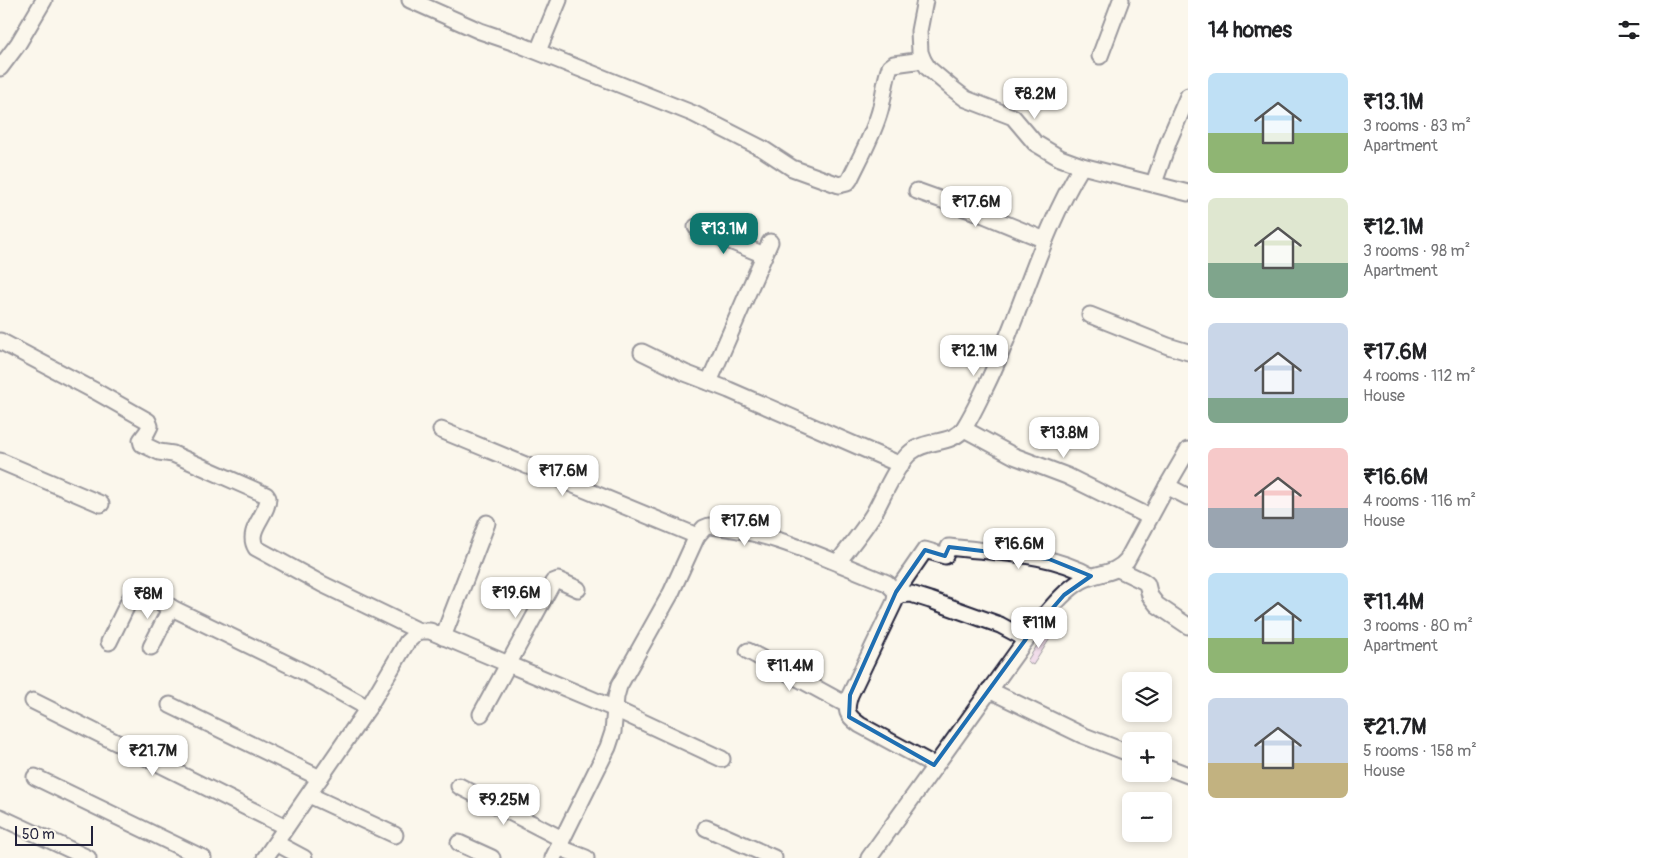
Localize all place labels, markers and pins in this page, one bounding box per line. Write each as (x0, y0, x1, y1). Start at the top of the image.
pin: ₹8.2M (1000, 78, 1070, 120)
pin: ₹17.6M (935, 186, 1017, 228)
pin: ₹13.1M (683, 212, 765, 255)
pin: ₹12.1M (933, 334, 1015, 377)
pin: ₹13.8M (1023, 416, 1105, 459)
pin: ₹17.6M (522, 454, 604, 497)
pin: ₹17.6M (704, 504, 786, 547)
pin: ₹16.6M (978, 528, 1060, 570)
pin: ₹19.6M (475, 576, 557, 619)
pin: ₹8M (124, 578, 172, 620)
pin: ₹11M (1009, 606, 1069, 649)
pin: ₹11.4M (749, 650, 831, 692)
pin: ₹21.7M (112, 734, 194, 777)
pin: ₹9.25M (463, 784, 545, 826)

